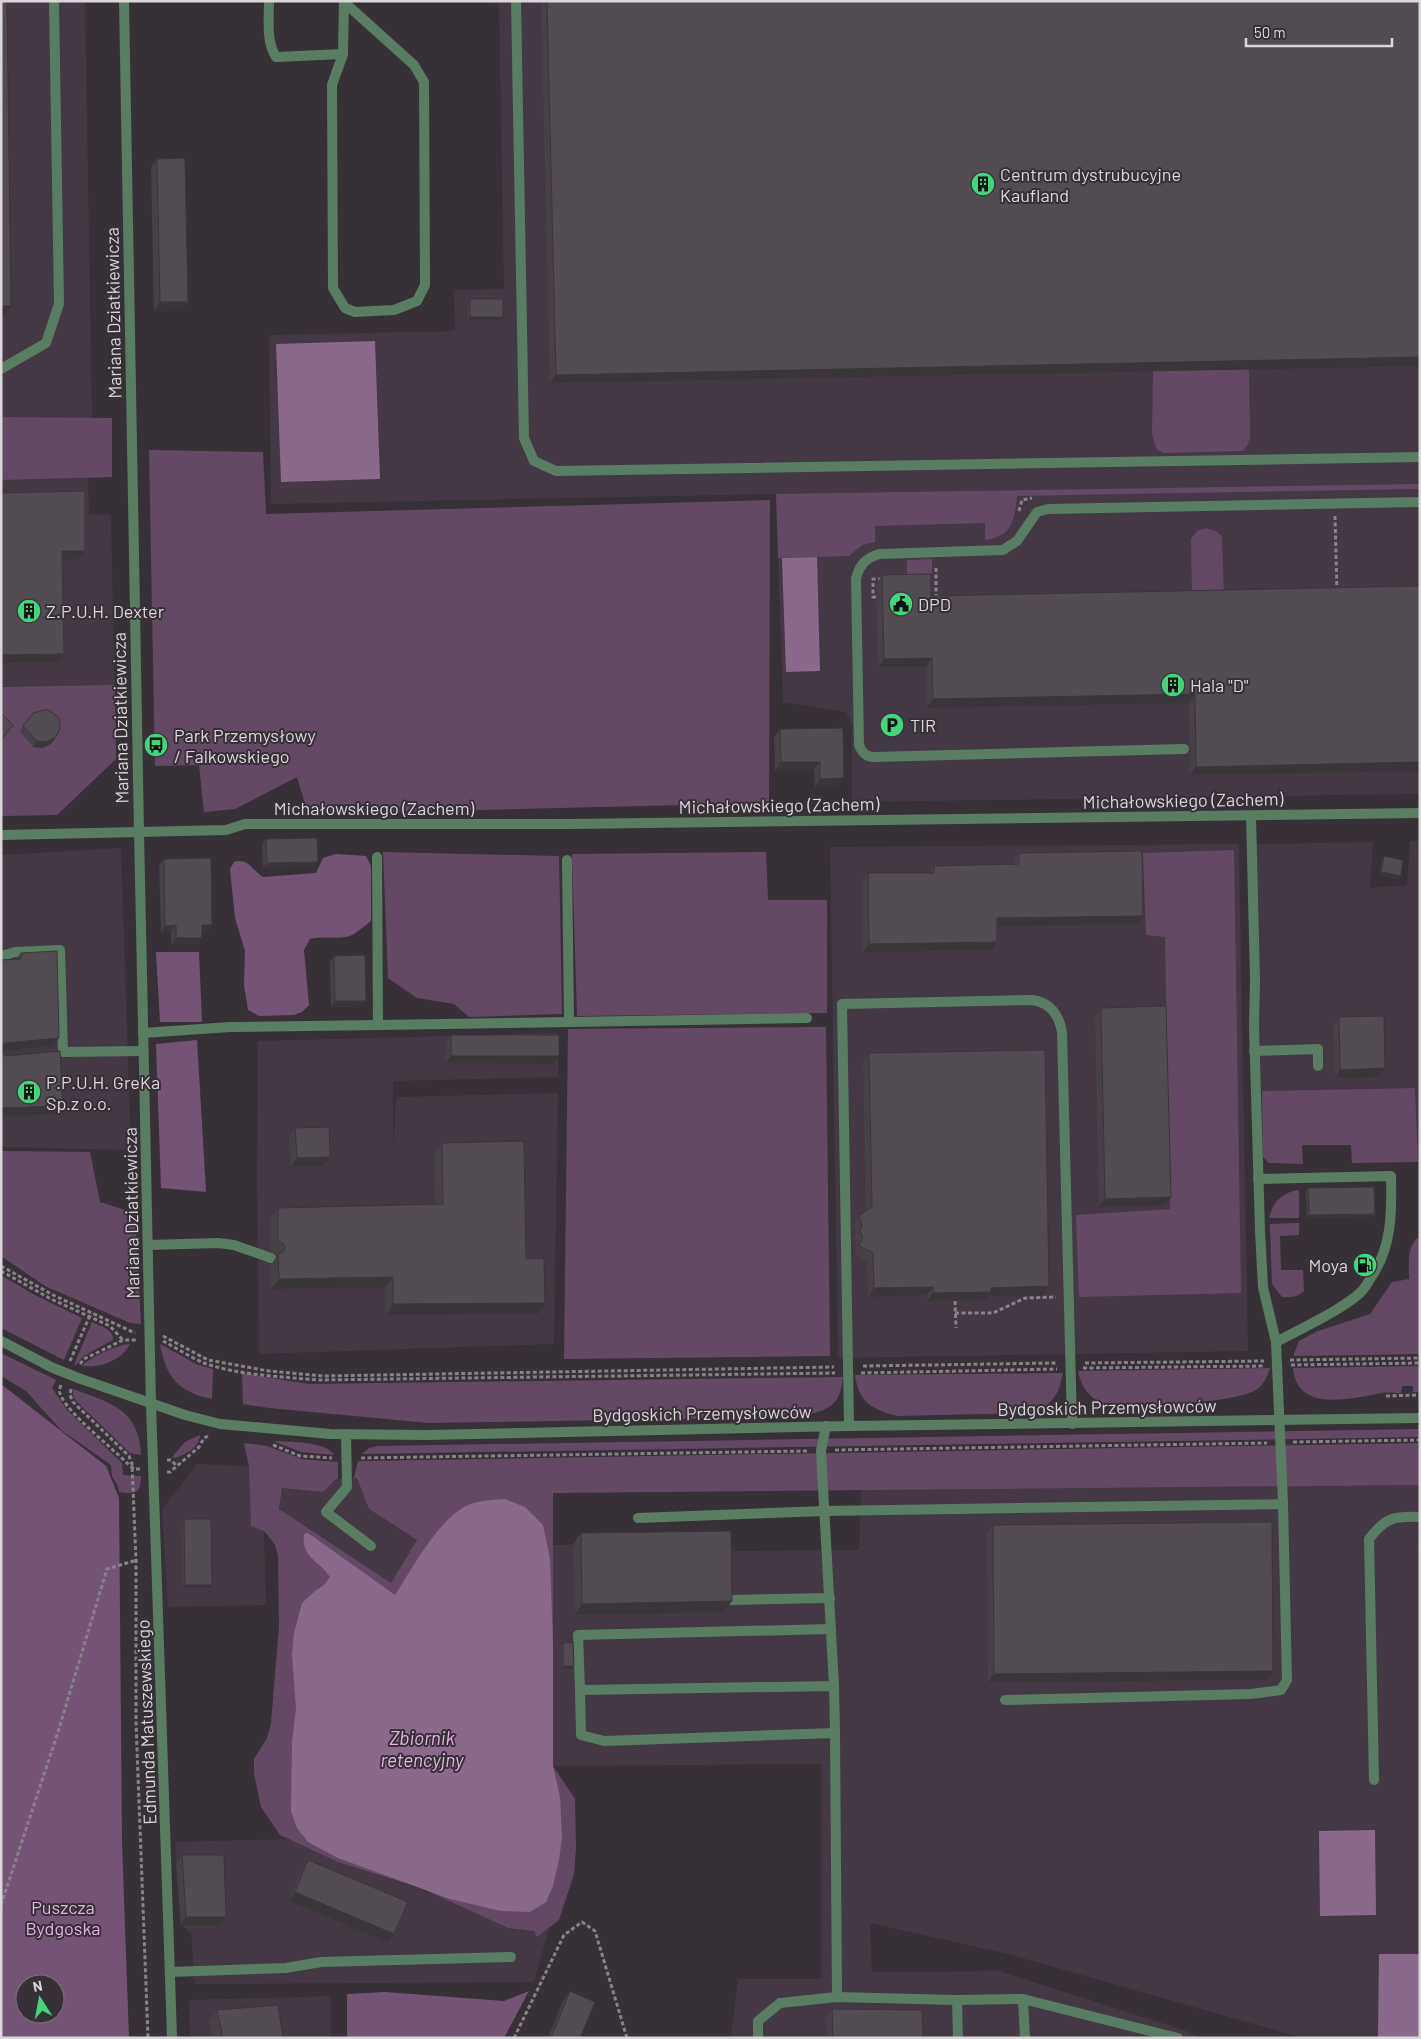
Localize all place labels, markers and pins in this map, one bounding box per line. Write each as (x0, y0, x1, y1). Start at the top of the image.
place label: Centrum dystrubucyjne Kaufland (1000, 163, 1181, 206)
building icon: Centrum dystrubucyjne Kaufland (970, 171, 996, 197)
public building icon: DPD (888, 591, 914, 617)
place label: DPD (918, 593, 951, 615)
building icon: Z.P.U.H. Dexter (16, 598, 42, 624)
place label: Z.P.U.H. Dexter (46, 600, 165, 622)
building icon: Hala "D" (1160, 672, 1186, 698)
place label: Hala "D" (1190, 674, 1249, 696)
parking icon: TIR (879, 712, 905, 738)
place label: TIR (910, 714, 936, 736)
place label: Park Przemysłowy / Falkowskiego (174, 724, 316, 767)
bus stop icon: Park Przemysłowy / Falkowskiego (143, 732, 169, 758)
place label: P.P.U.H. GreKa Sp.z o.o. (46, 1071, 160, 1114)
building icon: P.P.U.H. GreKa Sp.z o.o. (16, 1079, 42, 1105)
fuel station icon: Moya (1352, 1252, 1378, 1278)
place label: Moya (1308, 1254, 1348, 1276)

